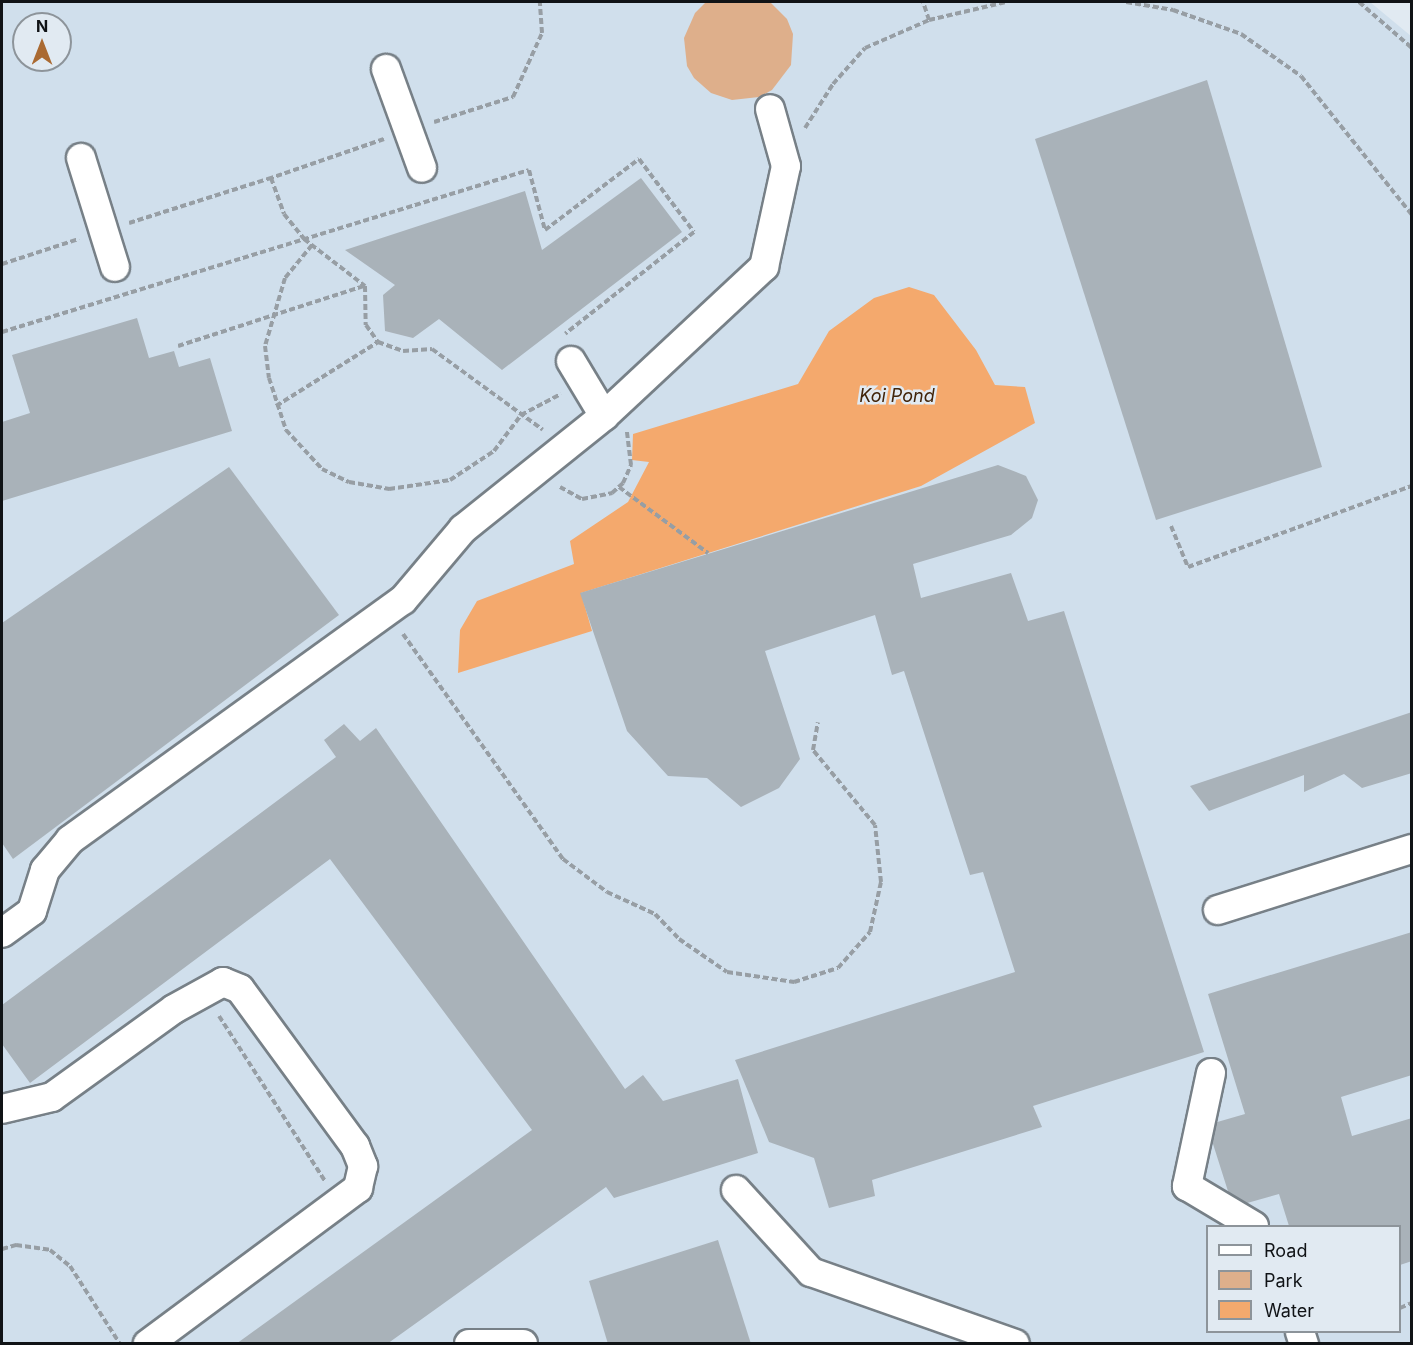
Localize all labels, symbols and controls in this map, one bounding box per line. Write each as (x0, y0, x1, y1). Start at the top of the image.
north arrow (12, 12, 72, 72)
text: N (36, 16, 48, 36)
water label: Koi Pond (859, 385, 935, 407)
legend (1206, 1225, 1401, 1333)
text: Road (1264, 1240, 1307, 1261)
text: Park (1264, 1270, 1303, 1291)
text: Water (1264, 1300, 1314, 1321)

